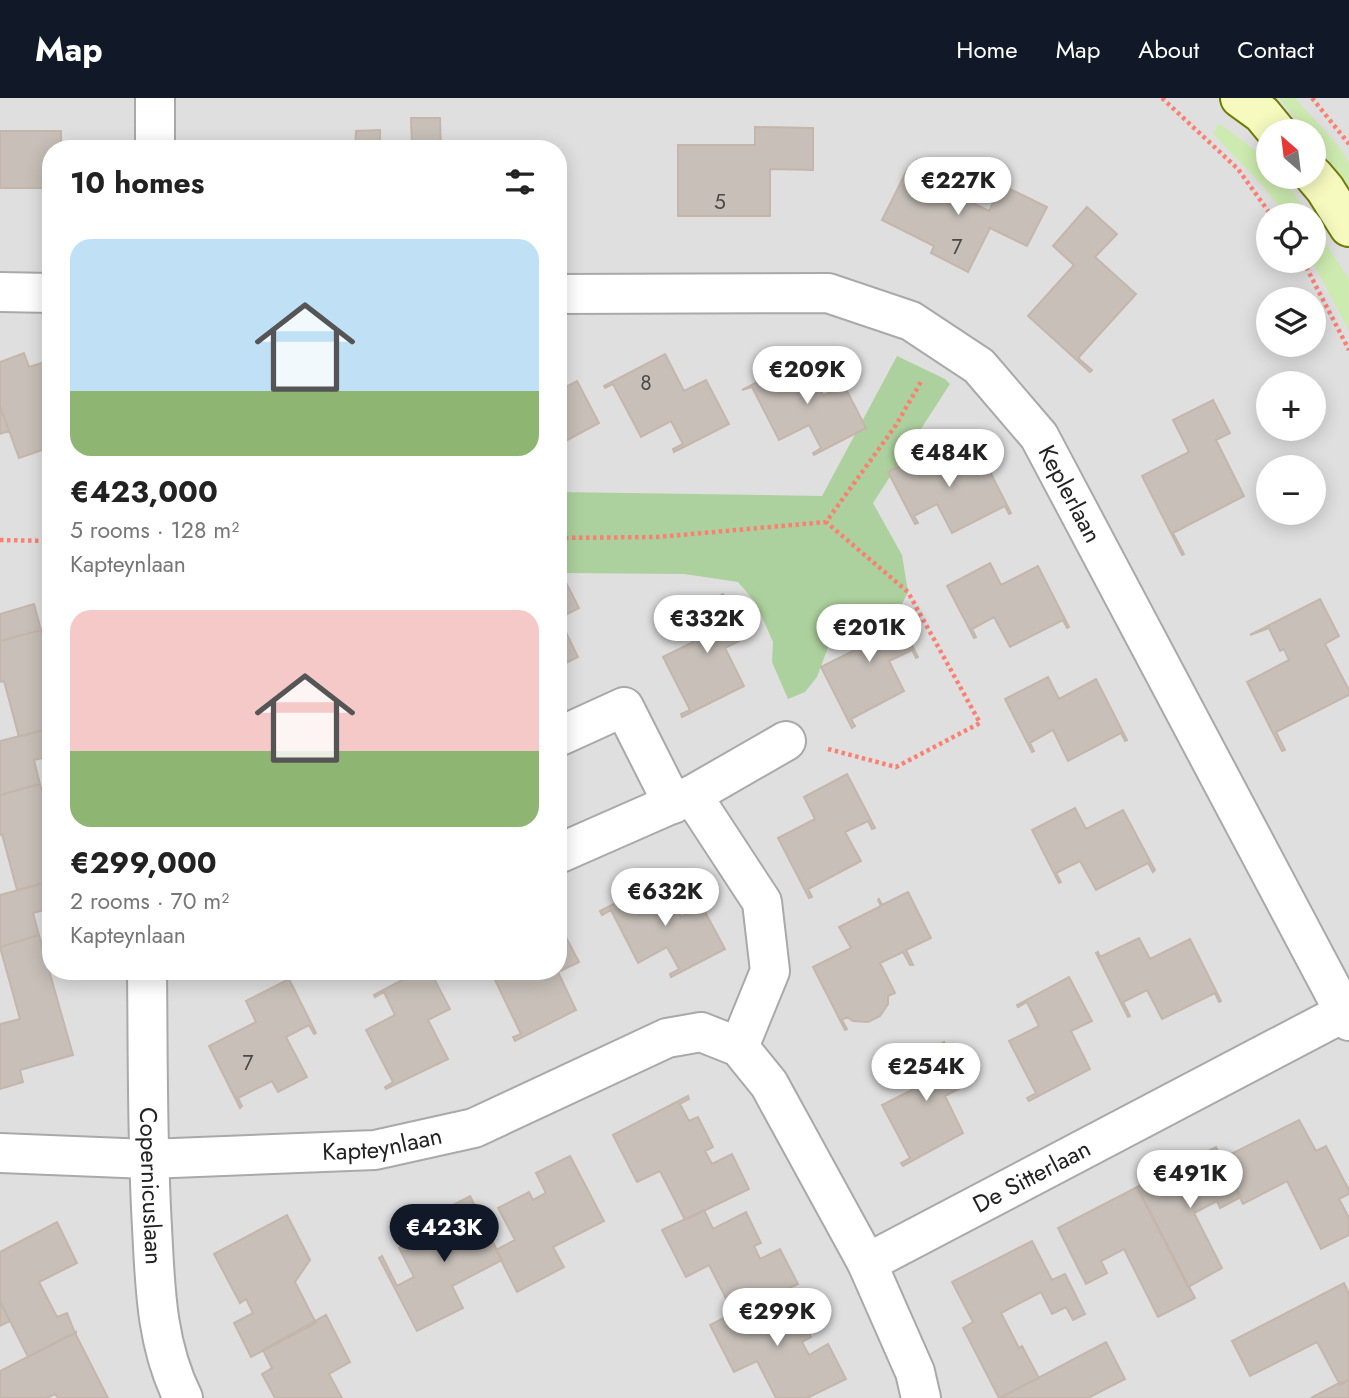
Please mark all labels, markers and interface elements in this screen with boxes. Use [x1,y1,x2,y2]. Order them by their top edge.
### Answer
text: Map [35,26,103,73]
text: Home [956,32,1018,67]
text: Map [1056,32,1100,67]
text: About [1138,32,1199,67]
text: Contact [1237,32,1314,67]
north arrow [1256,119,1326,189]
map controls [1256,119,1326,525]
pin: €227K [909,158,1007,217]
text: 10 homes [70,161,204,204]
icon: filters [501,163,539,201]
text: €227K [920,163,996,197]
house number: 5 [714,187,726,217]
button: locate [1256,203,1326,273]
house number: 7 [951,232,963,262]
icon: home [242,284,368,410]
button: layers [1256,287,1326,357]
pin: €209K [758,346,856,406]
text: €209K [769,352,845,386]
house number: 8 [640,368,652,398]
button: + [1256,371,1326,441]
pin: €484K [900,430,998,489]
text: €484K [910,435,988,469]
street label: Keplerlaan [1030,439,1111,549]
button: − [1256,455,1326,525]
text: €423,000 [70,470,218,513]
text: 5 rooms · 128 m² [70,513,239,547]
text: Kapteynlaan [70,547,186,581]
pin: €332K [658,596,756,655]
text: €332K [670,601,744,635]
pin: €201K [820,604,918,664]
text: €201K [832,610,906,644]
icon: home [242,655,368,781]
text: €299,000 [70,841,217,884]
pin: €632K [616,868,714,928]
text: €632K [627,874,703,908]
text: 2 rooms · 70 m² [70,884,229,918]
text: Kapteynlaan [70,918,186,952]
pin: €254K [877,1044,975,1103]
house number: 7 [242,1048,254,1078]
text: €254K [887,1049,965,1083]
street label: Copernicuslaan [131,1107,172,1266]
street label: Kapteynlaan [322,1118,445,1169]
street label: De Sitterlaan [966,1131,1097,1221]
pin: €491K [1141,1150,1239,1210]
text: €491K [1153,1156,1227,1190]
pin: €423K [395,1204,493,1264]
text: €423K [406,1210,482,1244]
pin: €299K [728,1288,826,1348]
text: €299K [738,1294,816,1328]

